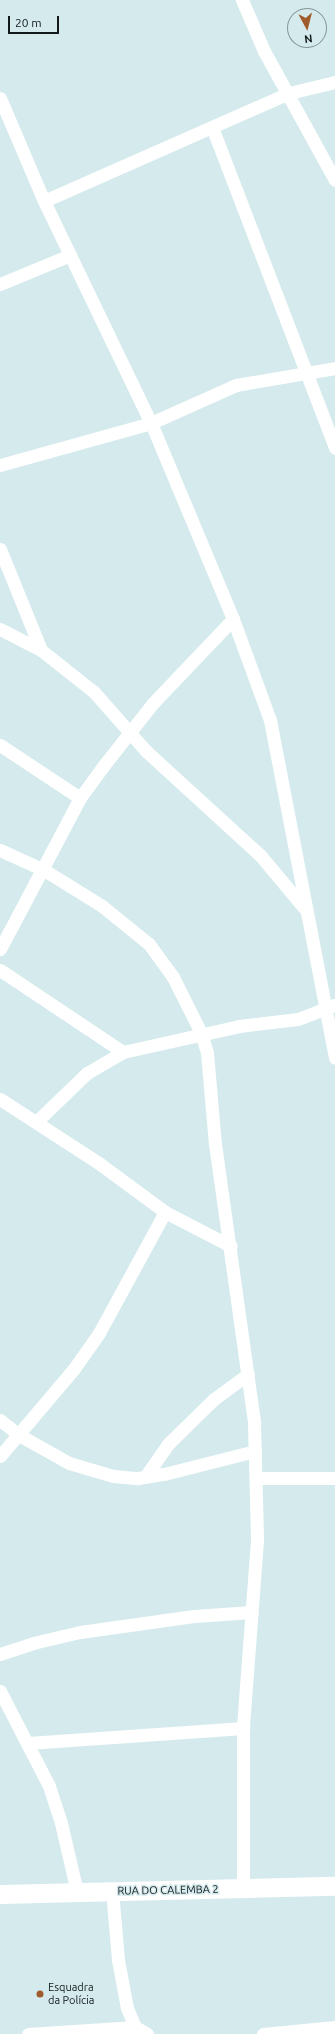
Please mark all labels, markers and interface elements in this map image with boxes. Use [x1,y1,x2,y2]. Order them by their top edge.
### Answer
scale bar [10,8,61,34]
north arrow [287,8,327,48]
text: 20 m [15,16,42,29]
text: N [304,32,313,45]
street label: RUA DO CALEMBA 2 [117,1883,219,1897]
place label: Esquadra da Polícia [48,1981,94,2007]
marker: Esquadra da Polícia [35,1989,45,1999]

